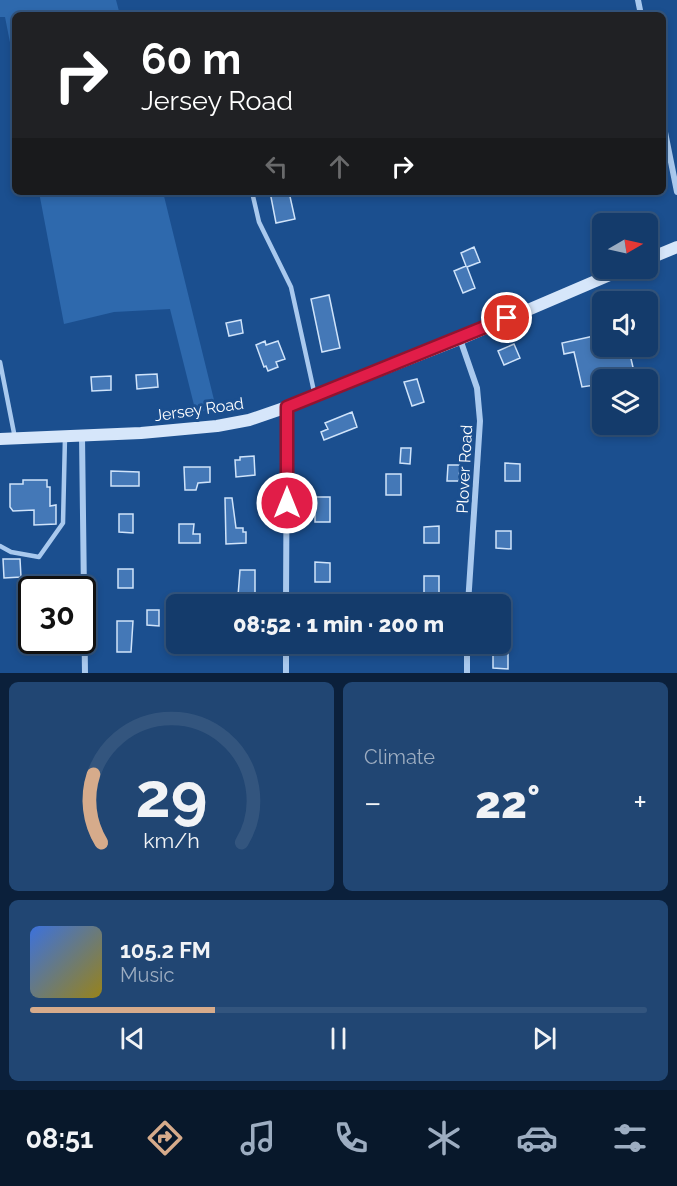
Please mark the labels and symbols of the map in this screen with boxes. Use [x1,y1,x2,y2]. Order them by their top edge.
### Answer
north arrow [592,213,658,279]
pin [481,292,532,343]
street label: Jersey Road [153,394,245,425]
street label: Plover Road [453,424,476,514]
position arrow [255,471,319,535]
speed limit sign: 30 [18,576,96,654]

